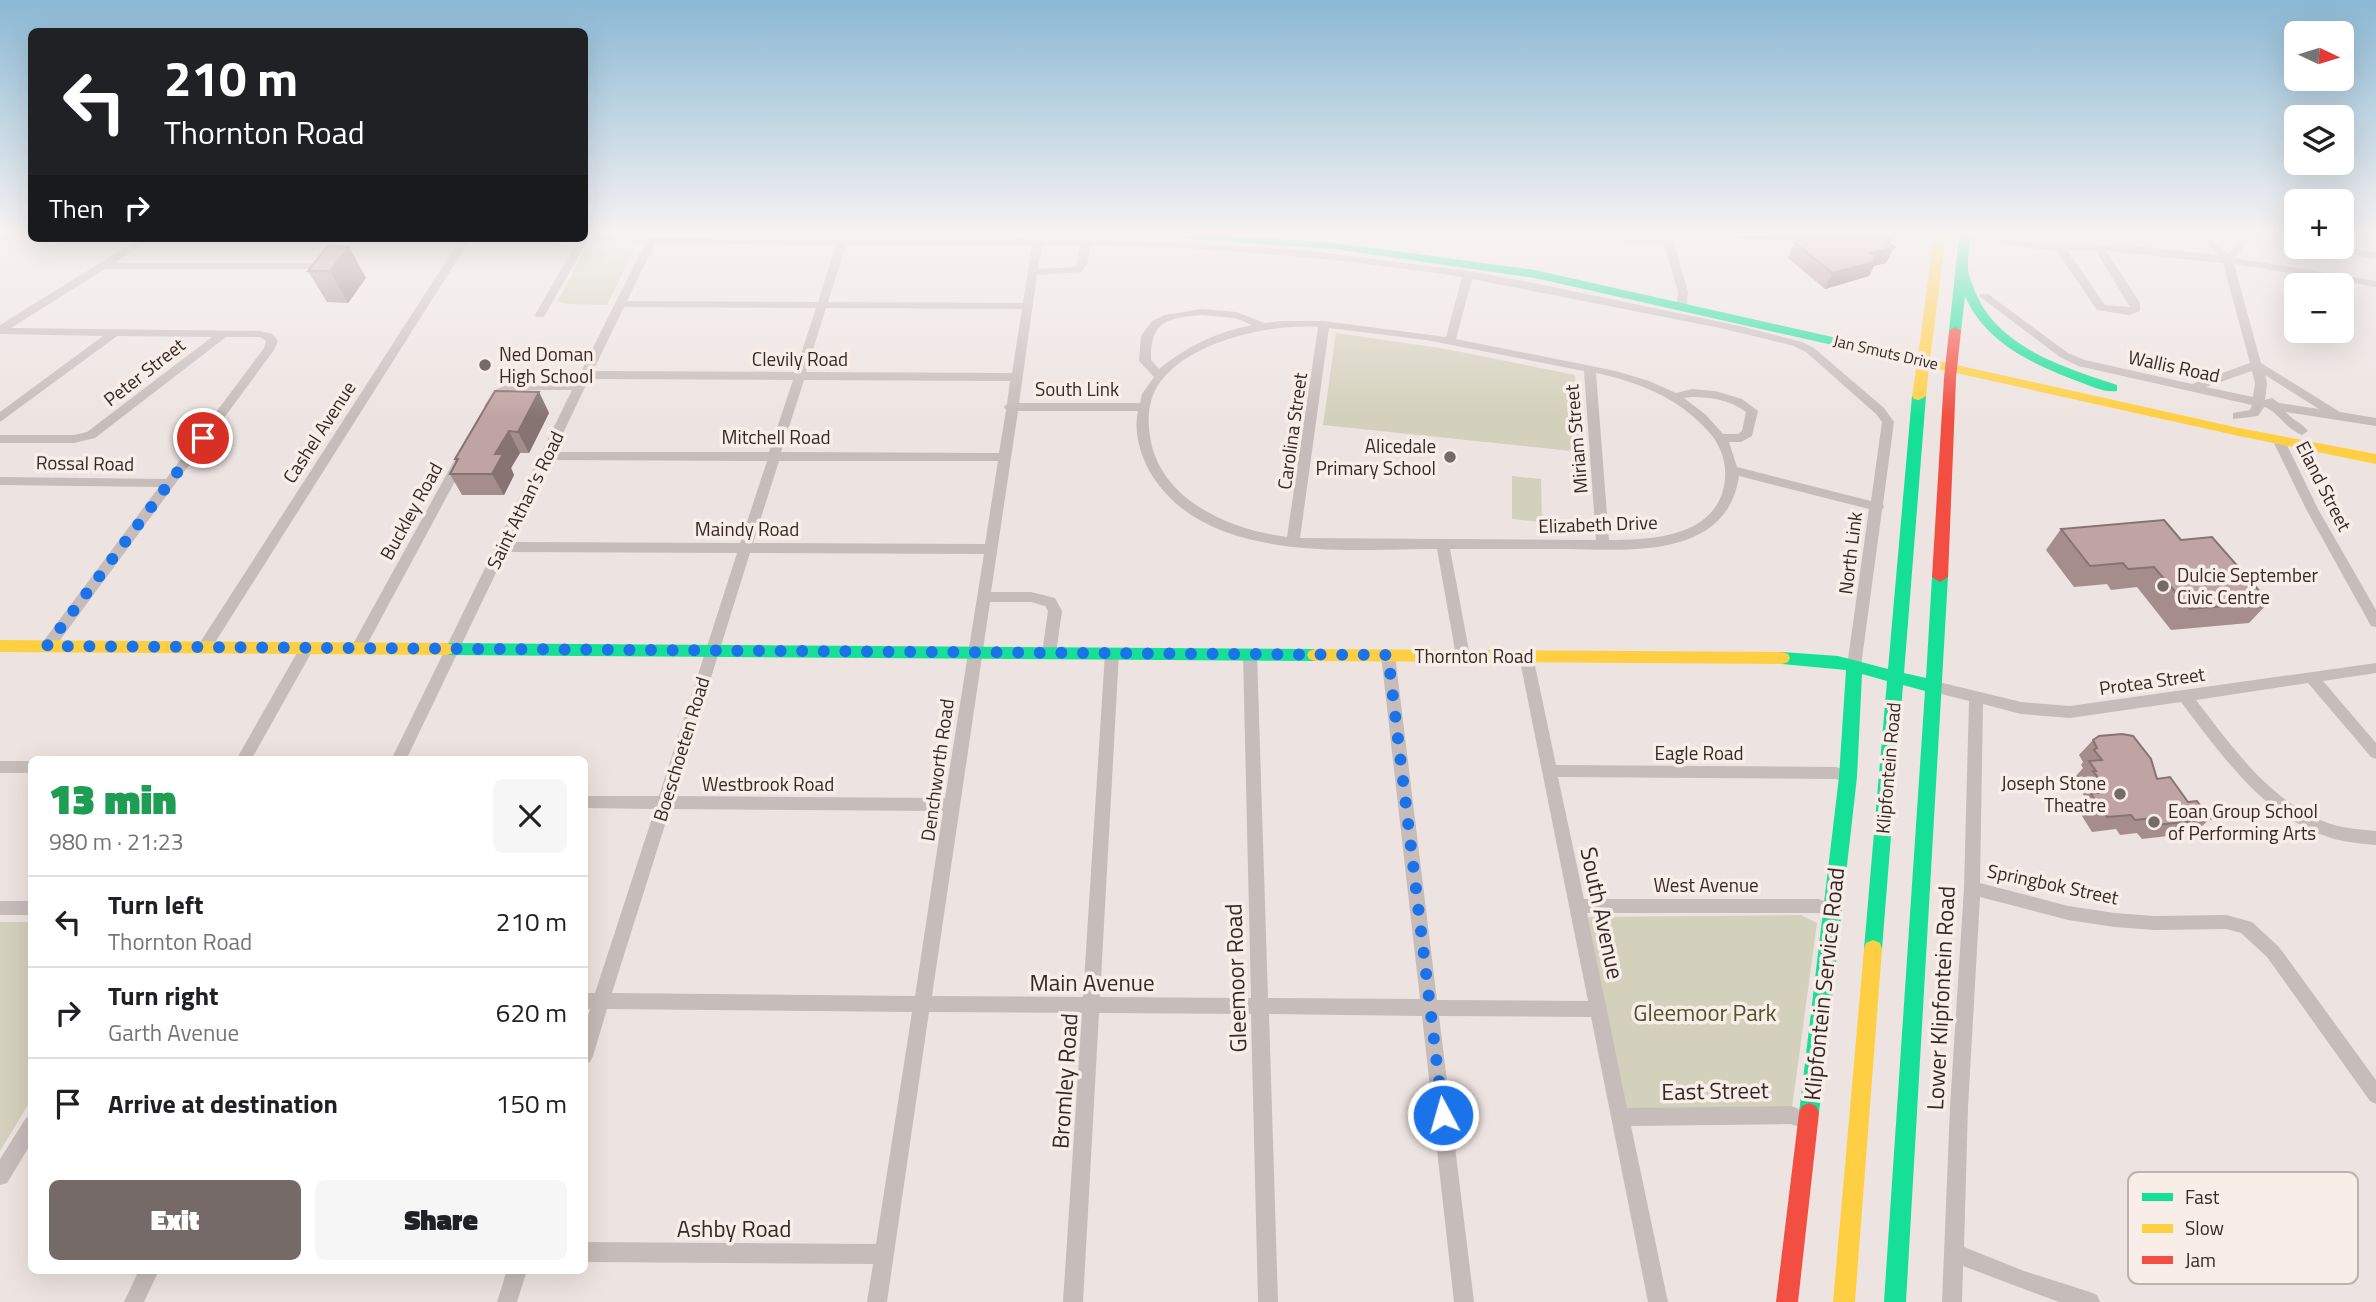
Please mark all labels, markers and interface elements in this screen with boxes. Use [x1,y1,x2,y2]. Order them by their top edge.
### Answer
north arrow [2284,21,2354,91]
map controls [2284,21,2354,343]
text: 210 m [164,40,298,115]
icon: left [49,56,140,147]
button: layers [2284,105,2354,175]
text: Thornton Road [164,108,365,156]
text: Then [49,189,104,228]
icon: right [118,189,156,227]
button: + [2284,189,2354,259]
button: − [2284,273,2354,343]
street label: Jan Smuts Drive [1831,328,1941,376]
street label: Peter Street [97,330,191,413]
place label: Ned Doman High School [499,339,593,390]
street label: Wallis Road [2126,342,2223,389]
street label: Clevily Road [752,344,848,373]
marker: Ned Doman High School [477,357,493,373]
street label: Carolina Street [1269,370,1314,491]
street label: South Link [1035,374,1119,403]
street label: Cashel Avenue [275,375,362,488]
street label: Miriam Street [1556,383,1595,495]
pin [173,408,233,468]
icon: arrive [184,419,222,457]
street label: Mitchell Road [722,422,830,451]
street label: Saint Athan's Road [479,426,571,574]
place label: Alicedale Primary School [1315,431,1436,482]
street label: Eland Street [2289,436,2360,536]
street label: Rossal Road [36,447,134,478]
marker: Alicedale Primary School [1442,449,1458,465]
street label: Buckley Road [372,457,449,565]
street label: Elizabeth Drive [1538,507,1658,540]
street label: North Link [1830,510,1869,596]
street label: Maindy Road [695,514,799,543]
place label: Dulcie September Civic Centre [2177,560,2319,611]
marker: Dulcie September Civic Centre [2155,578,2171,594]
street label: Thornton Road [1414,641,1534,670]
street label: Protea Street [2097,659,2207,702]
street label: Boeschoeten Road [645,673,716,825]
street label: Denchworth Road [912,697,961,843]
street label: Klipfontein Road [1867,701,1908,835]
street label: Eagle Road [1654,738,1744,767]
text: 13 min [49,766,176,830]
place label: Joseph Stone Theatre [2001,768,2106,819]
street label: Westbrook Road [702,769,834,798]
button: close [493,779,567,853]
marker: Joseph Stone Theatre [2112,786,2128,802]
place label: Eoan Group School of Performing Arts [2168,796,2318,847]
marker: Eoan Group School of Performing Arts [2146,814,2162,830]
text: 980 m · 21:23 [49,824,184,859]
street label: South Avenue [1571,844,1634,982]
street label: Springbok Street [1985,855,2122,912]
street label: Klipfontein Service Road [1794,866,1853,1102]
street label: West Avenue [1653,870,1759,899]
text: Turn left [108,885,203,924]
street label: Lower Klipfontein Road [1917,885,1964,1111]
text: 210 m [496,902,567,941]
icon: left [49,903,87,941]
street label: Gleemoor Road [1215,903,1256,1053]
text: Thornton Road [108,924,252,959]
street label: Main Avenue [1029,965,1155,1000]
text: Turn right [108,976,219,1015]
text: 620 m [496,993,567,1032]
icon: right [49,994,87,1032]
park label: Gleemoor Park [1633,995,1777,1030]
street label: Bromley Road [1042,1012,1087,1150]
text: Garth Avenue [108,1015,239,1050]
street label: East Street [1661,1072,1769,1109]
position arrow [1406,1078,1480,1152]
text: Arrive at destination [108,1084,338,1123]
text: 150 m [496,1084,567,1123]
icon: arrive [49,1085,87,1123]
legend [2128,1172,2358,1284]
button: Exit [49,1180,301,1260]
button: Share [315,1180,567,1260]
text: Fast [2185,1182,2220,1211]
street label: Ashby Road [677,1211,791,1246]
text: Slow [2185,1213,2224,1242]
text: Jam [2185,1245,2216,1274]

